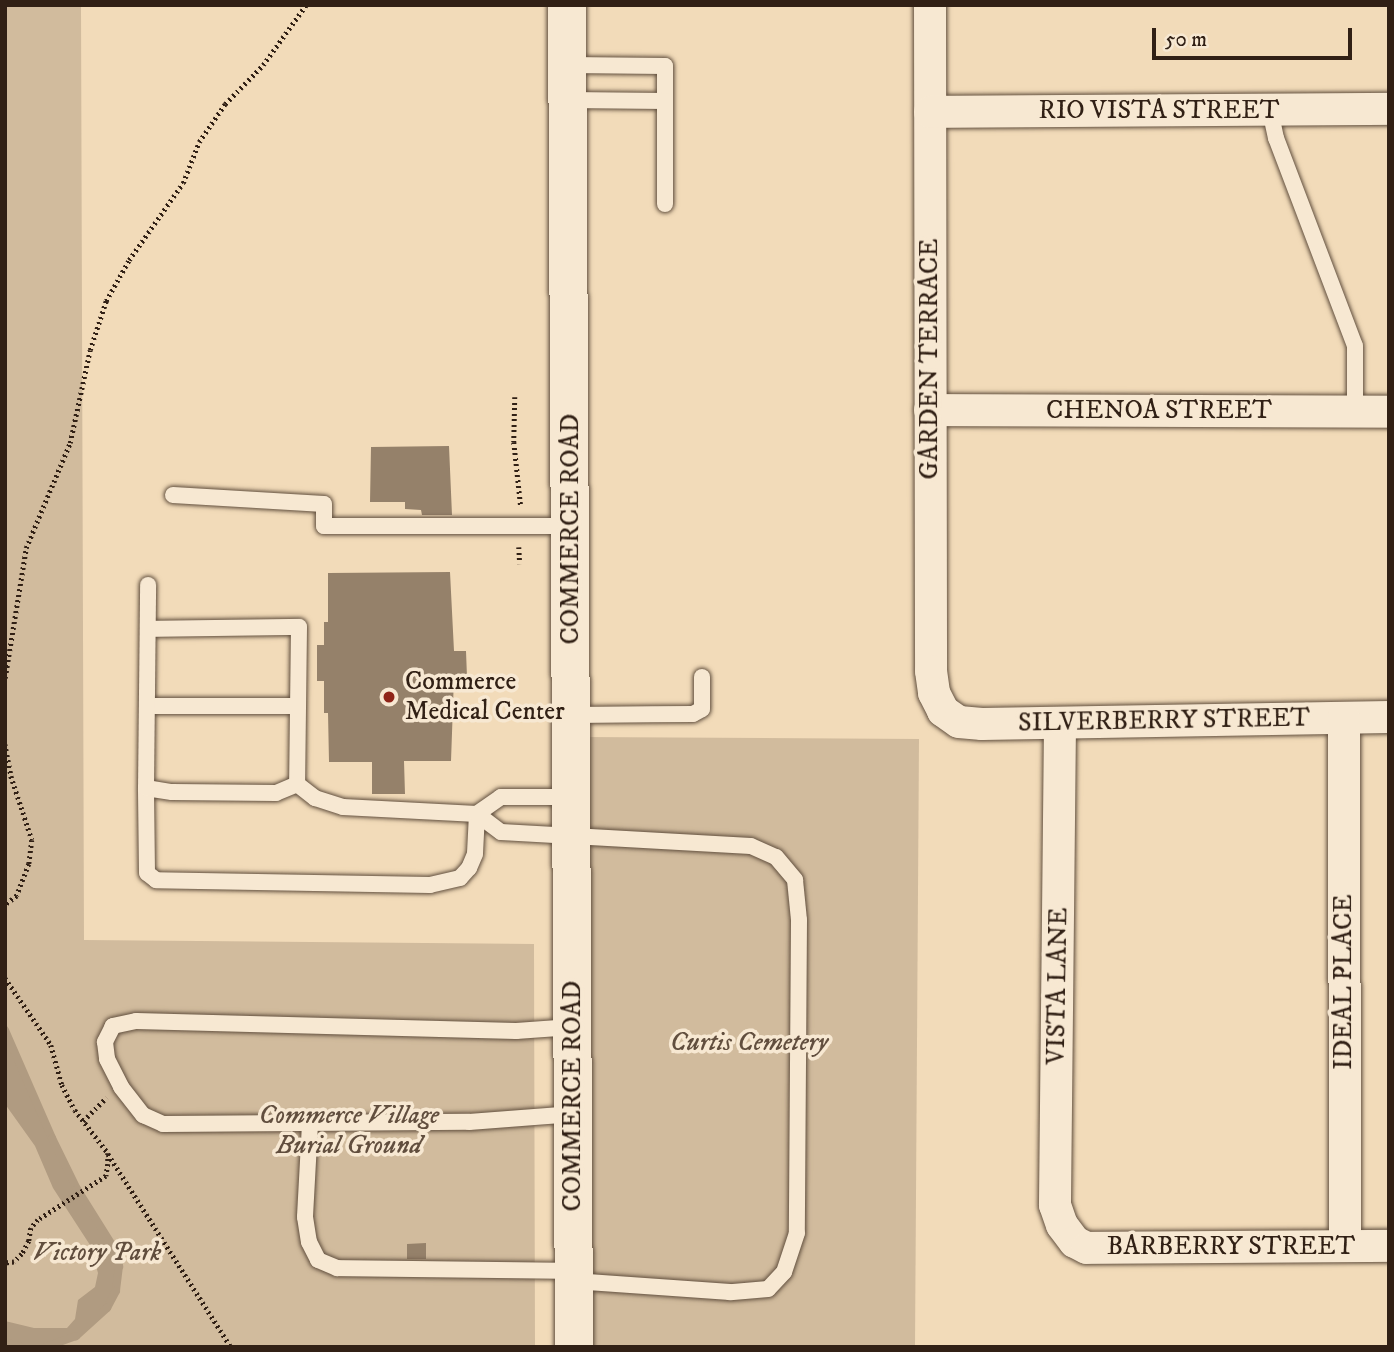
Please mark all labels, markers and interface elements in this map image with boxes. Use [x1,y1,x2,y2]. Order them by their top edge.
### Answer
scale bar [1156,14,1356,58]
text: 50 m [1165,27,1207,53]
street label: RIO VISTA STREET [1039,95,1279,127]
street label: GARDEN TERRACE [914,238,946,480]
street label: CHENOA STREET [1046,395,1272,427]
street label: COMMERCE ROAD [555,414,587,644]
place label: Commerce Medical Center [405,666,565,728]
marker: Commerce Medical Center [379,687,399,707]
street label: SILVERBERRY STREET [1018,703,1310,739]
street label: IDEAL PLACE [1328,894,1360,1070]
street label: VISTA LANE [1041,907,1075,1065]
street label: COMMERCE ROAD [557,981,589,1211]
park label: Curtis Cemetery [670,1027,828,1059]
park label: Commerce Village Burial Ground [259,1100,439,1162]
street label: BARBERRY STREET [1107,1231,1355,1263]
park label: Victory Park [33,1237,161,1269]

